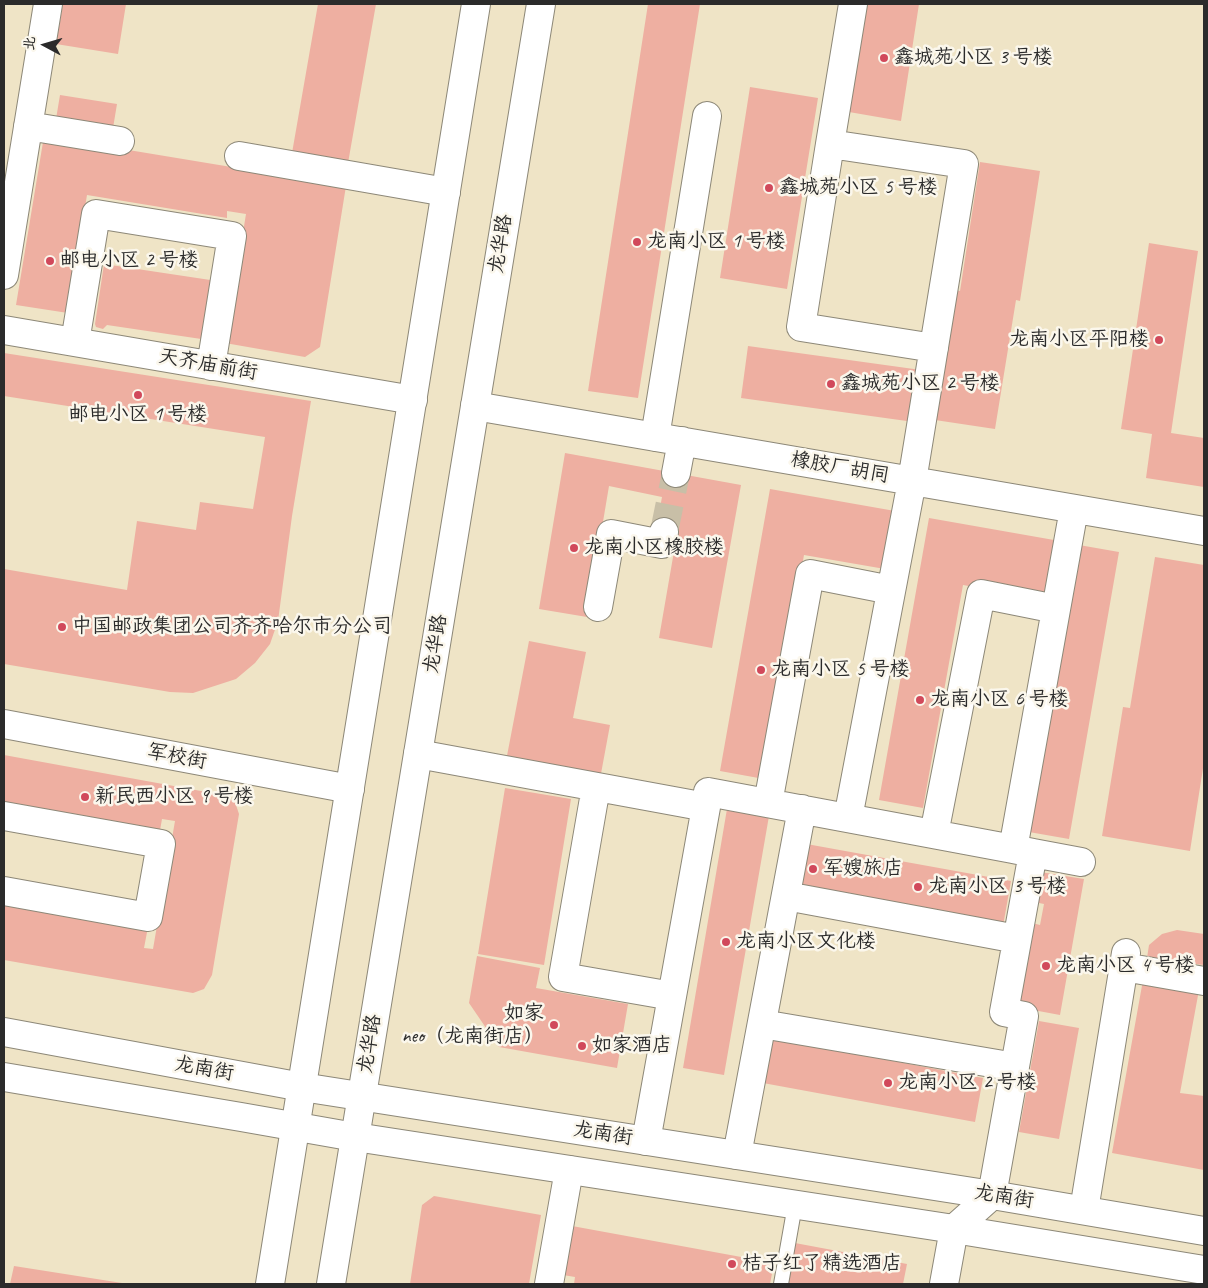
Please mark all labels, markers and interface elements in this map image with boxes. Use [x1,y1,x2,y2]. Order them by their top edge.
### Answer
north arrow [20,20,70,70]
text: 北 [20,36,39,51]
place label: 鑫城苑小区 3 号楼 [894,46,1053,70]
marker: 鑫城苑小区 3 号楼 [878,52,890,64]
place label: 鑫城苑小区 5 号楼 [779,176,938,200]
marker: 鑫城苑小区 5 号楼 [763,182,775,194]
street label: 龙华路 [484,212,518,276]
place label: 龙南小区 1 号楼 [647,230,786,254]
marker: 龙南小区 1 号楼 [631,236,643,248]
place label: 邮电小区 2 号楼 [60,249,199,273]
marker: 邮电小区 2 号楼 [44,255,56,267]
place label: 龙南小区平阳楼 [1009,328,1149,352]
marker: 龙南小区平阳楼 [1153,334,1165,346]
street label: 天齐庙前街 [157,344,259,386]
place label: 鑫城苑小区 2 号楼 [841,372,1000,396]
marker: 鑫城苑小区 2 号楼 [825,378,837,390]
marker: 邮电小区 1 号楼 [132,389,144,401]
place label: 邮电小区 1 号楼 [69,403,207,427]
street label: 橡胶厂胡同 [789,447,891,489]
place label: 龙南小区橡胶楼 [584,536,724,560]
marker: 龙南小区橡胶楼 [568,542,580,554]
street label: 龙华路 [419,612,453,676]
place label: 中国邮政集团公司齐齐哈尔市分公司 [72,615,392,639]
marker: 中国邮政集团公司齐齐哈尔市分公司 [56,621,68,633]
place label: 龙南小区 5 号楼 [771,658,910,682]
marker: 龙南小区 5 号楼 [755,664,767,676]
place label: 龙南小区 6 号楼 [930,688,1069,712]
marker: 龙南小区 6 号楼 [914,694,926,706]
street label: 军校街 [145,739,209,775]
place label: 新民西小区 9 号楼 [95,785,254,809]
marker: 新民西小区 9 号楼 [79,791,91,803]
place label: 军嫂旅店 [823,857,903,881]
marker: 军嫂旅店 [807,863,819,875]
place label: 龙南小区 3 号楼 [928,875,1067,899]
marker: 龙南小区 3 号楼 [912,881,924,893]
place label: 龙南小区文化楼 [736,930,876,954]
marker: 龙南小区文化楼 [720,936,732,948]
place label: 龙南小区 4 号楼 [1056,954,1195,978]
marker: 龙南小区 4 号楼 [1040,960,1052,972]
place label: 如家 neo（龙南街店） [401,1002,544,1049]
street label: 龙华路 [353,1012,387,1076]
marker: 如家 neo（龙南街店） [548,1019,560,1031]
place label: 如家酒店 [592,1034,672,1058]
marker: 如家酒店 [576,1040,588,1052]
street label: 龙南街 [172,1052,236,1086]
place label: 龙南小区 2 号楼 [898,1071,1037,1095]
marker: 龙南小区 2 号楼 [882,1077,894,1089]
street label: 龙南街 [571,1117,635,1151]
street label: 龙南街 [972,1180,1036,1214]
place label: 桔子红了精选酒店 [742,1252,902,1276]
marker: 桔子红了精选酒店 [726,1258,738,1270]

